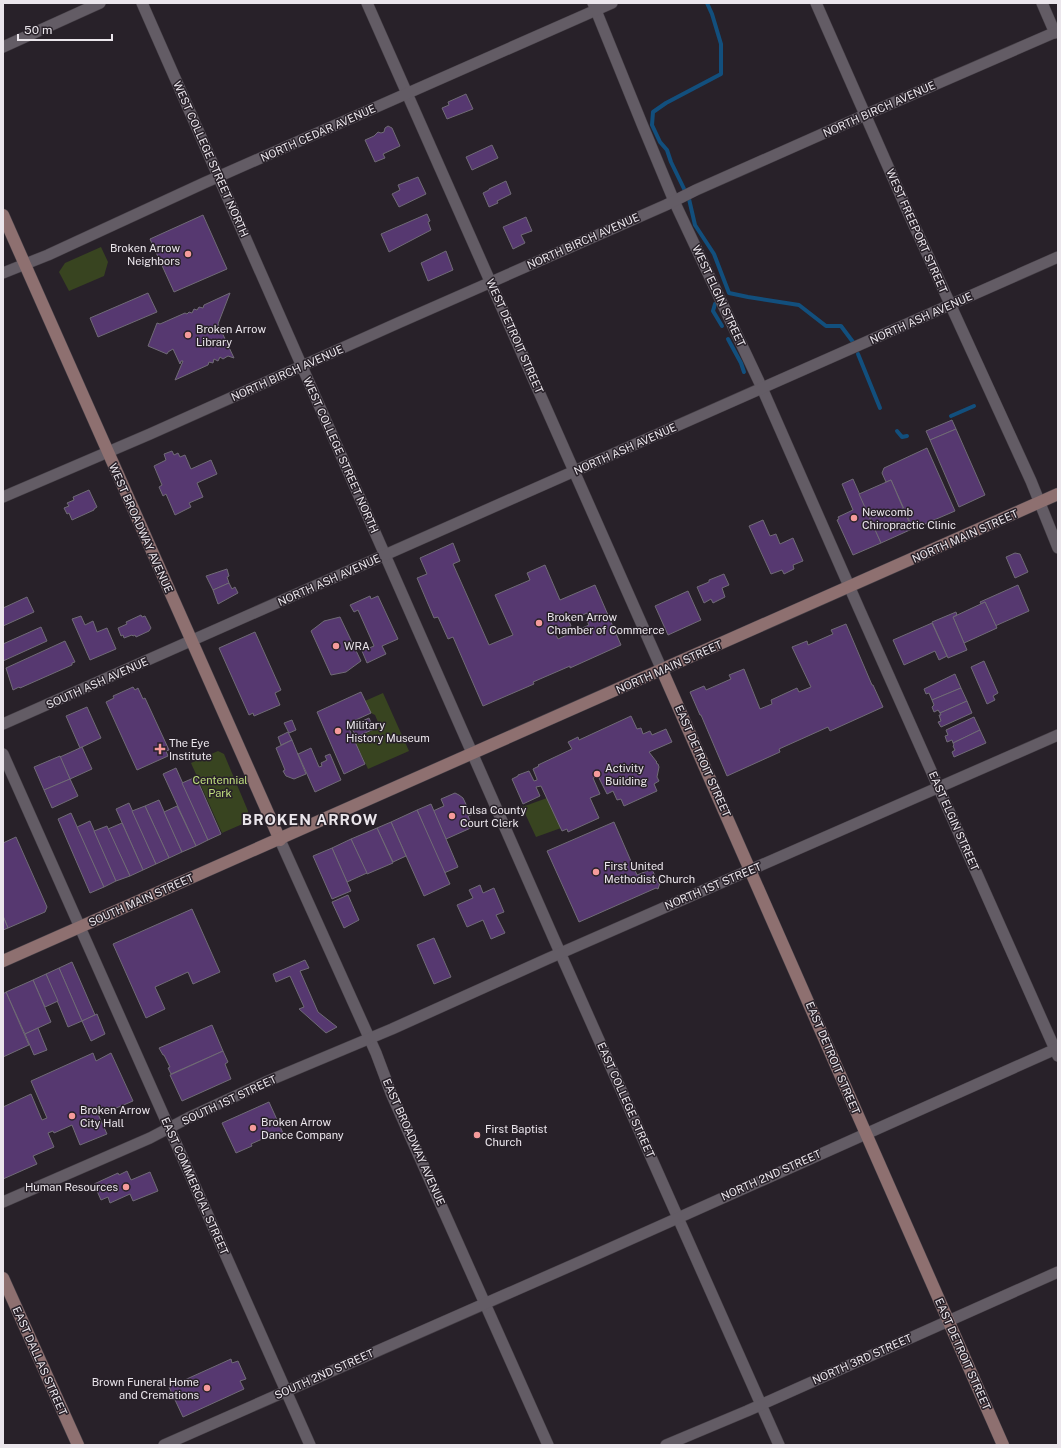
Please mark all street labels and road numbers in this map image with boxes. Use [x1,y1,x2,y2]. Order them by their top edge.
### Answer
street label: WEST COLLEGE STREET NORTH [171,79,251,239]
street label: NORTH BIRCH AVENUE [821,79,937,139]
street label: NORTH CEDAR AVENUE [259,102,378,164]
street label: WEST FREEPORT STREET [884,167,950,295]
street label: NORTH BIRCH AVENUE [525,211,641,271]
street label: WEST ELGIN STREET [690,243,748,349]
street label: WEST DETROIT STREET [484,277,546,396]
street label: NORTH ASH AVENUE [868,290,974,346]
street label: NORTH BIRCH AVENUE [229,343,345,403]
street label: WEST COLLEGE STREET NORTH [301,375,381,535]
street label: NORTH ASH AVENUE [572,421,678,477]
street label: WEST BROADWAY AVENUE [107,461,175,595]
street label: NORTH MAIN STREET [910,507,1020,565]
street label: NORTH ASH AVENUE [276,552,382,608]
street label: NORTH MAIN STREET [614,638,724,696]
street label: SOUTH ASH AVENUE [44,655,150,711]
street label: EAST DETROIT STREET [673,703,733,819]
street label: EAST ELGIN STREET [927,769,982,873]
street label: NORTH 1ST STREET [663,860,764,912]
street label: SOUTH MAIN STREET [87,871,196,929]
street label: EAST DETROIT STREET [804,1000,862,1117]
street label: EAST COLLEGE STREET [595,1040,657,1160]
street label: SOUTH 1ST STREET [180,1073,279,1127]
street label: EAST BROADWAY AVENUE [381,1077,448,1207]
street label: EAST COMMERCIAL STREET [159,1115,231,1257]
street label: NORTH 2ND STREET [719,1147,823,1202]
street label: EAST DETROIT STREET [933,1296,993,1412]
street label: EAST DALLAS STREET [11,1305,70,1418]
street label: NORTH 3RD STREET [810,1331,914,1386]
street label: SOUTH 2ND STREET [273,1347,376,1401]

